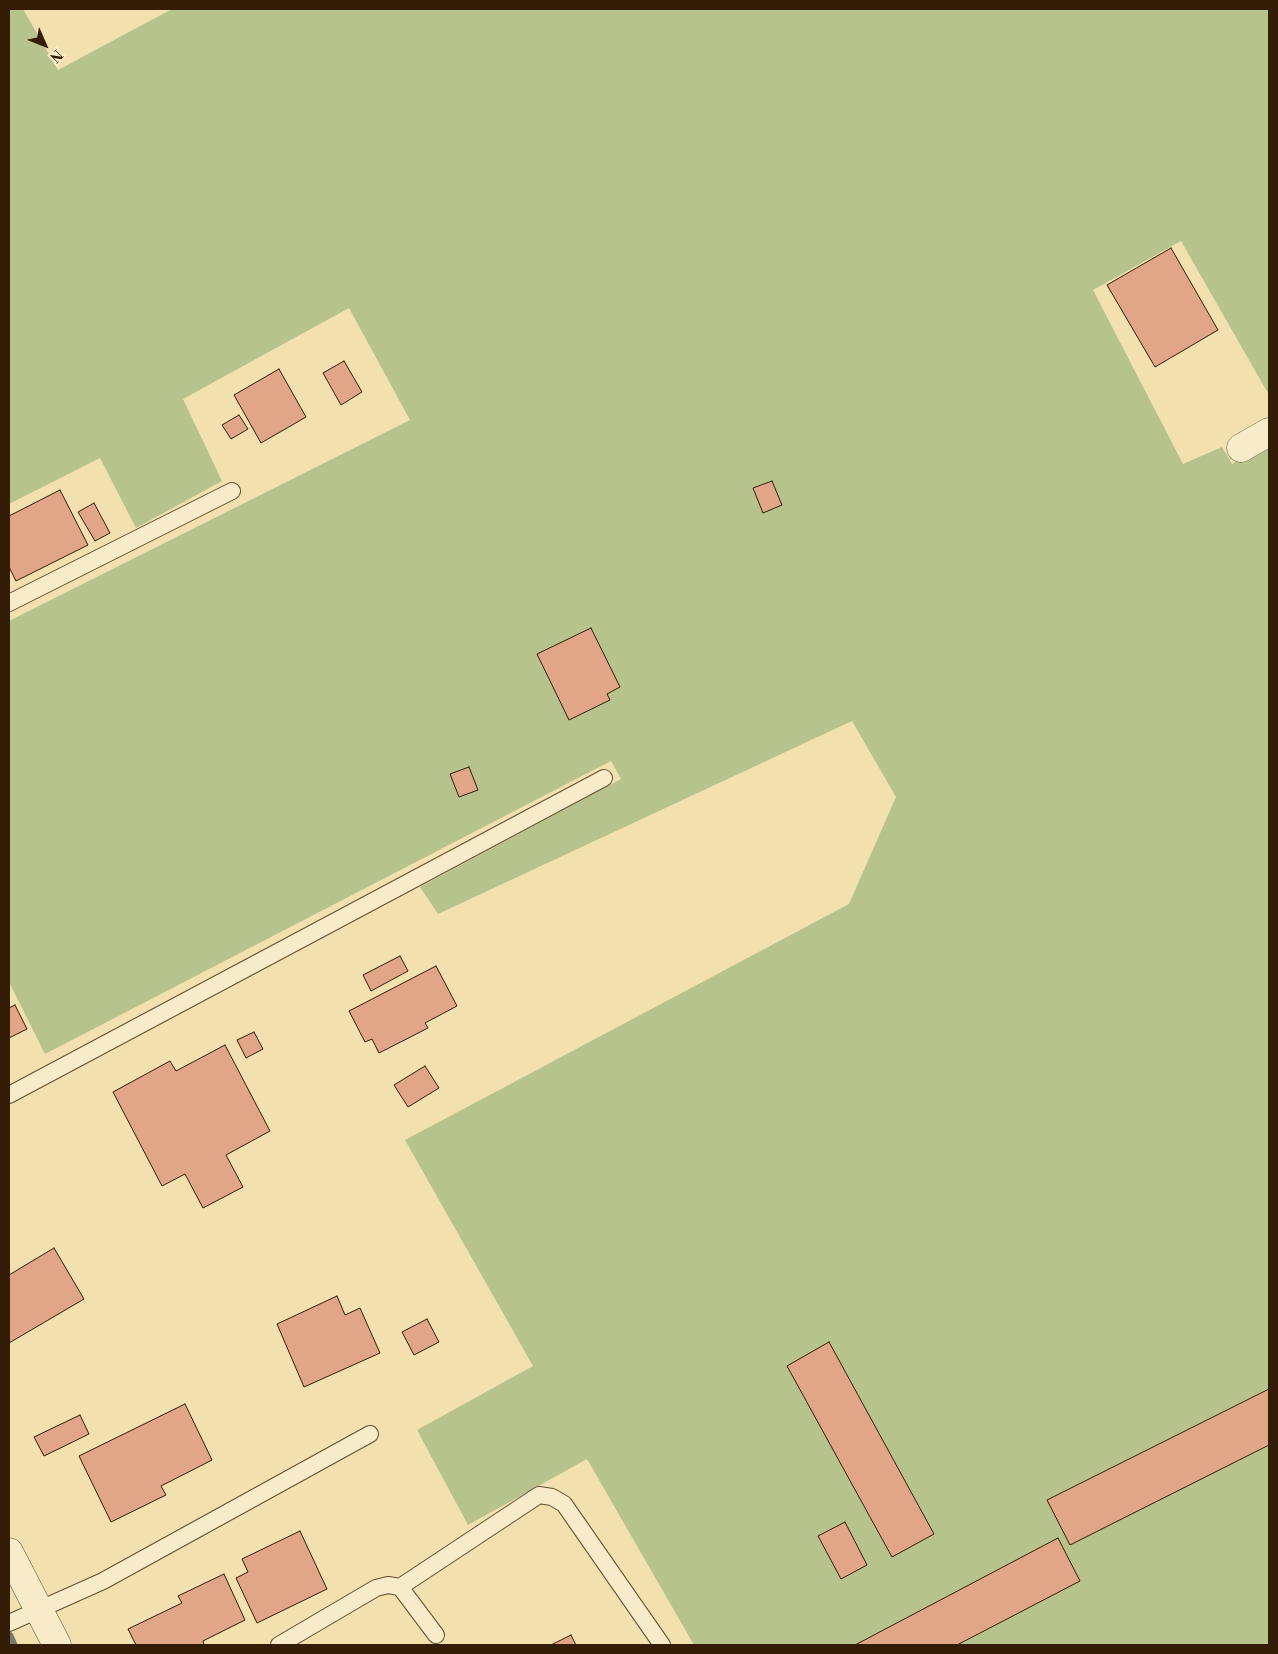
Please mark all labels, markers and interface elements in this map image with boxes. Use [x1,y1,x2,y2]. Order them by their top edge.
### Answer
north arrow [20,20,70,70]
text: N [45,45,66,66]

